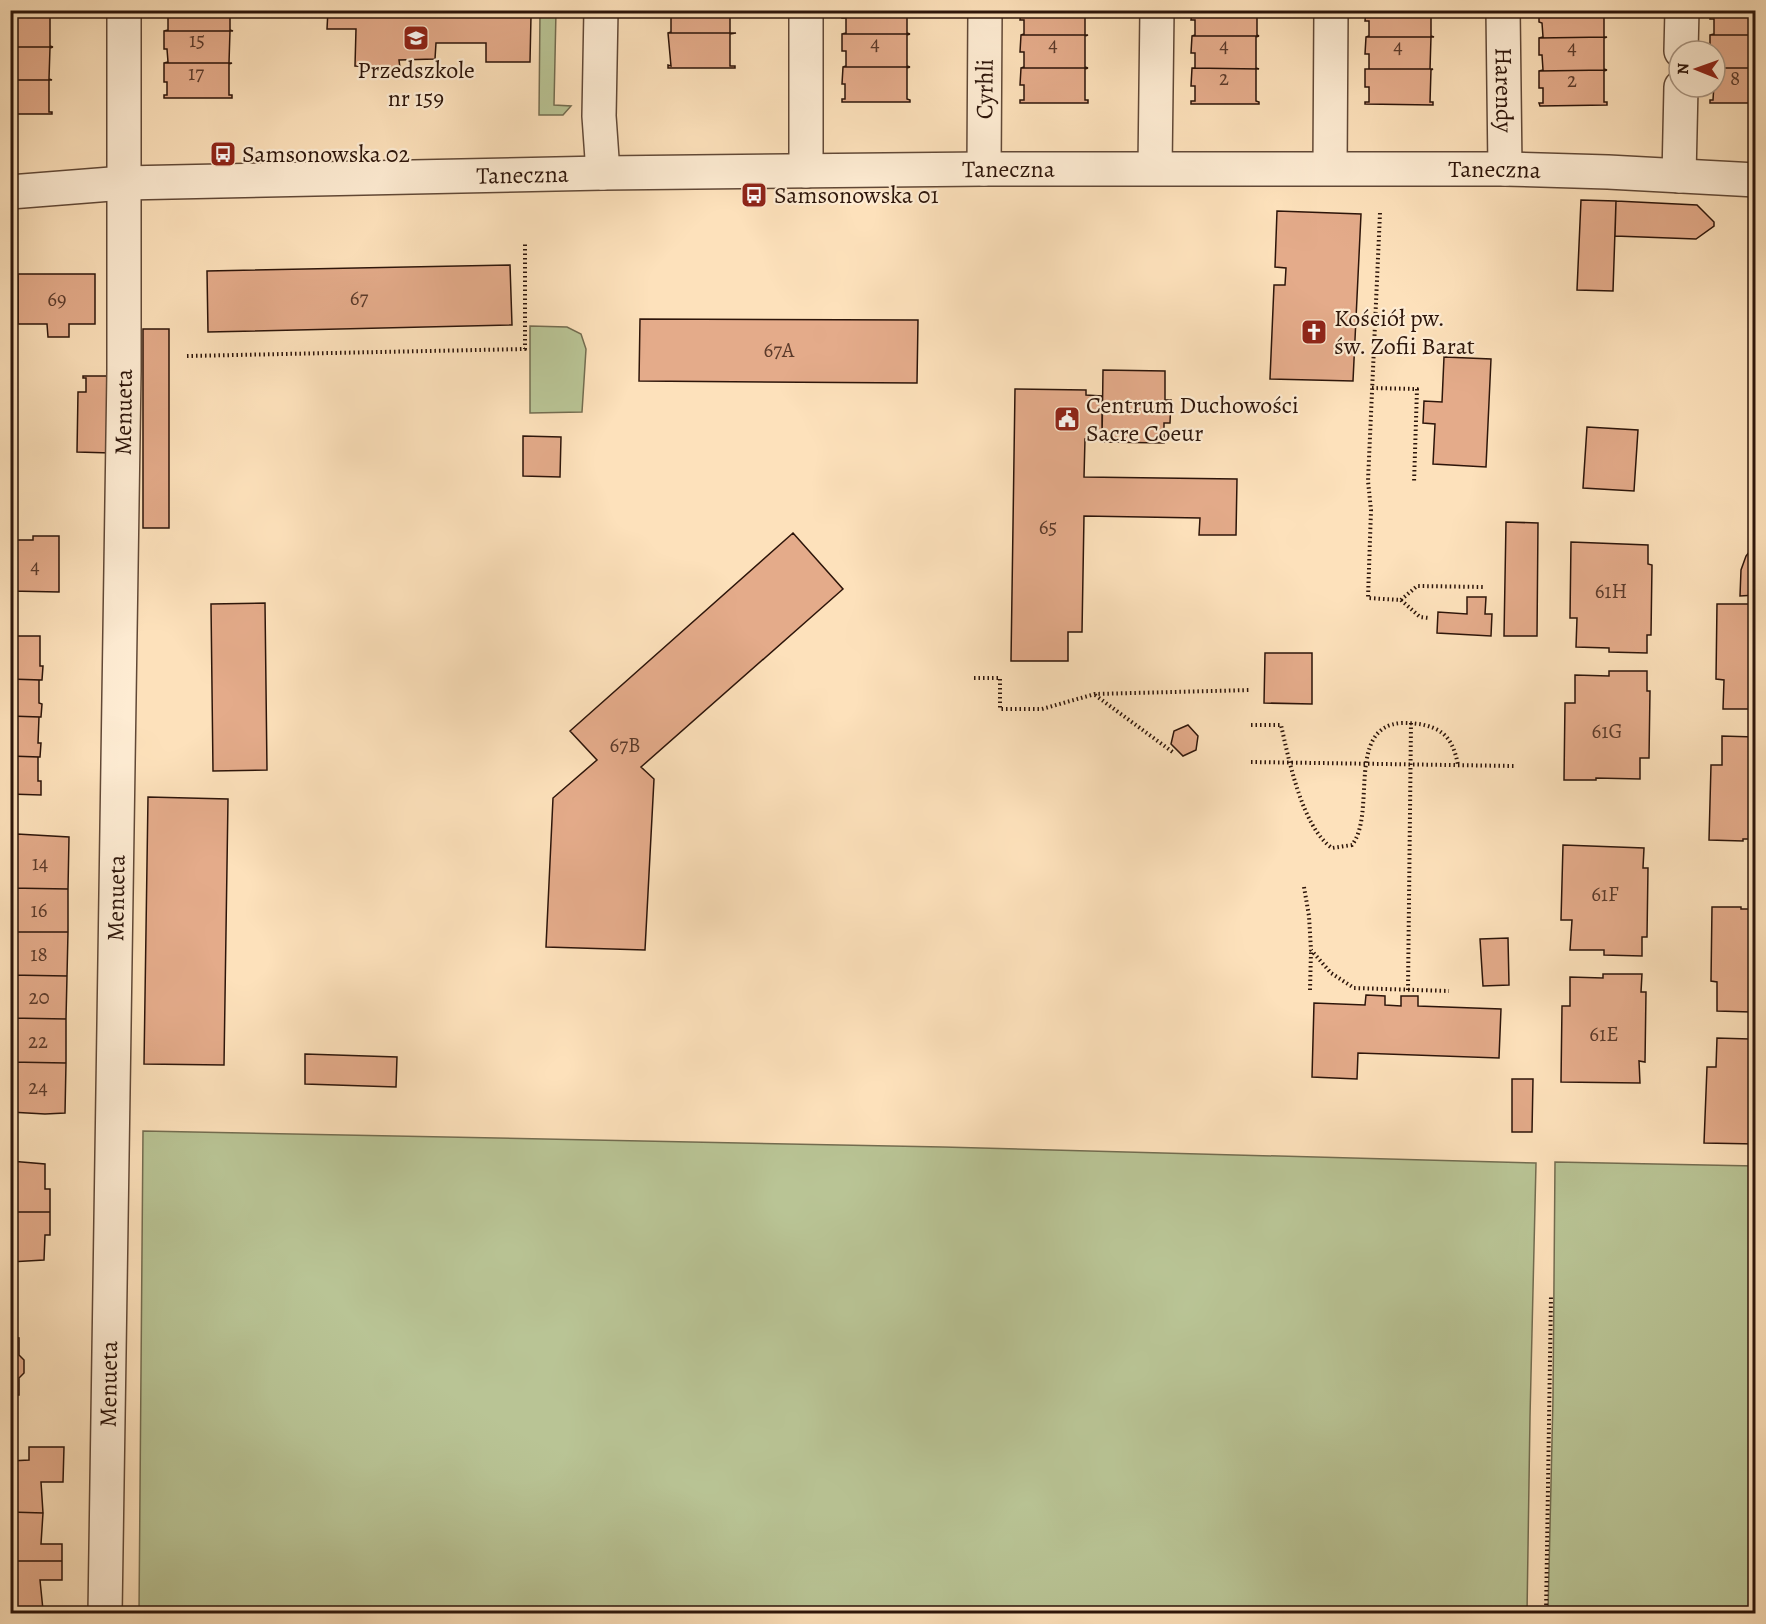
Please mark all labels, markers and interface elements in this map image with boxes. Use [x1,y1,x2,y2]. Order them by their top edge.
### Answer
school or university icon: Przedszkole nr 159 [401,23,431,53]
house number: 15 [189,26,205,54]
house number: 4 [870,29,880,57]
house number: 4 [1048,30,1058,58]
house number: 4 [1219,31,1229,59]
house number: 4 [1393,32,1403,60]
house number: 4 [1567,33,1577,61]
north arrow [1667,39,1727,99]
street label: Harendy [1487,47,1521,133]
place label: Przedszkole nr 159 [357,54,475,114]
house number: 17 [188,59,204,87]
street label: Cyrhli [968,59,1001,119]
text: N [1672,62,1694,75]
house number: 2 [1219,64,1229,92]
house number: 8 [1730,64,1740,92]
house number: 2 [1567,66,1577,94]
place label: Samsonowska 02 [242,138,410,170]
bus stop icon: Samsonowska 02 [208,139,238,169]
street label: Taneczna [962,153,1056,185]
street label: Taneczna [1448,153,1542,186]
street label: Taneczna [476,158,570,192]
place label: Samsonowska 01 [774,179,939,211]
bus stop icon: Samsonowska 01 [739,180,769,210]
house number: 67 [350,284,368,312]
house number: 69 [47,285,67,313]
place label: Kościół pw. św. Zofii Barat [1334,302,1475,362]
church icon: Kościół pw. św. Zofii Barat [1299,317,1329,347]
house number: 67A [764,336,795,364]
street label: Menueta [107,368,140,456]
place label: Centrum Duchowości Sacre Coeur [1086,389,1299,449]
public building icon: Centrum Duchowości Sacre Coeur [1052,404,1082,434]
house number: 65 [1039,513,1057,541]
house number: 4 [30,552,40,580]
house number: 61H [1595,577,1627,605]
house number: 61G [1592,717,1622,745]
house number: 67B [609,731,641,759]
house number: 14 [32,849,48,877]
street label: Menueta [99,854,133,942]
house number: 61F [1591,880,1619,908]
house number: 16 [31,896,48,924]
house number: 18 [30,940,48,968]
house number: 20 [28,983,50,1011]
house number: 61E [1589,1020,1619,1048]
house number: 22 [28,1027,48,1055]
house number: 24 [28,1073,48,1101]
street label: Menueta [92,1340,125,1428]

